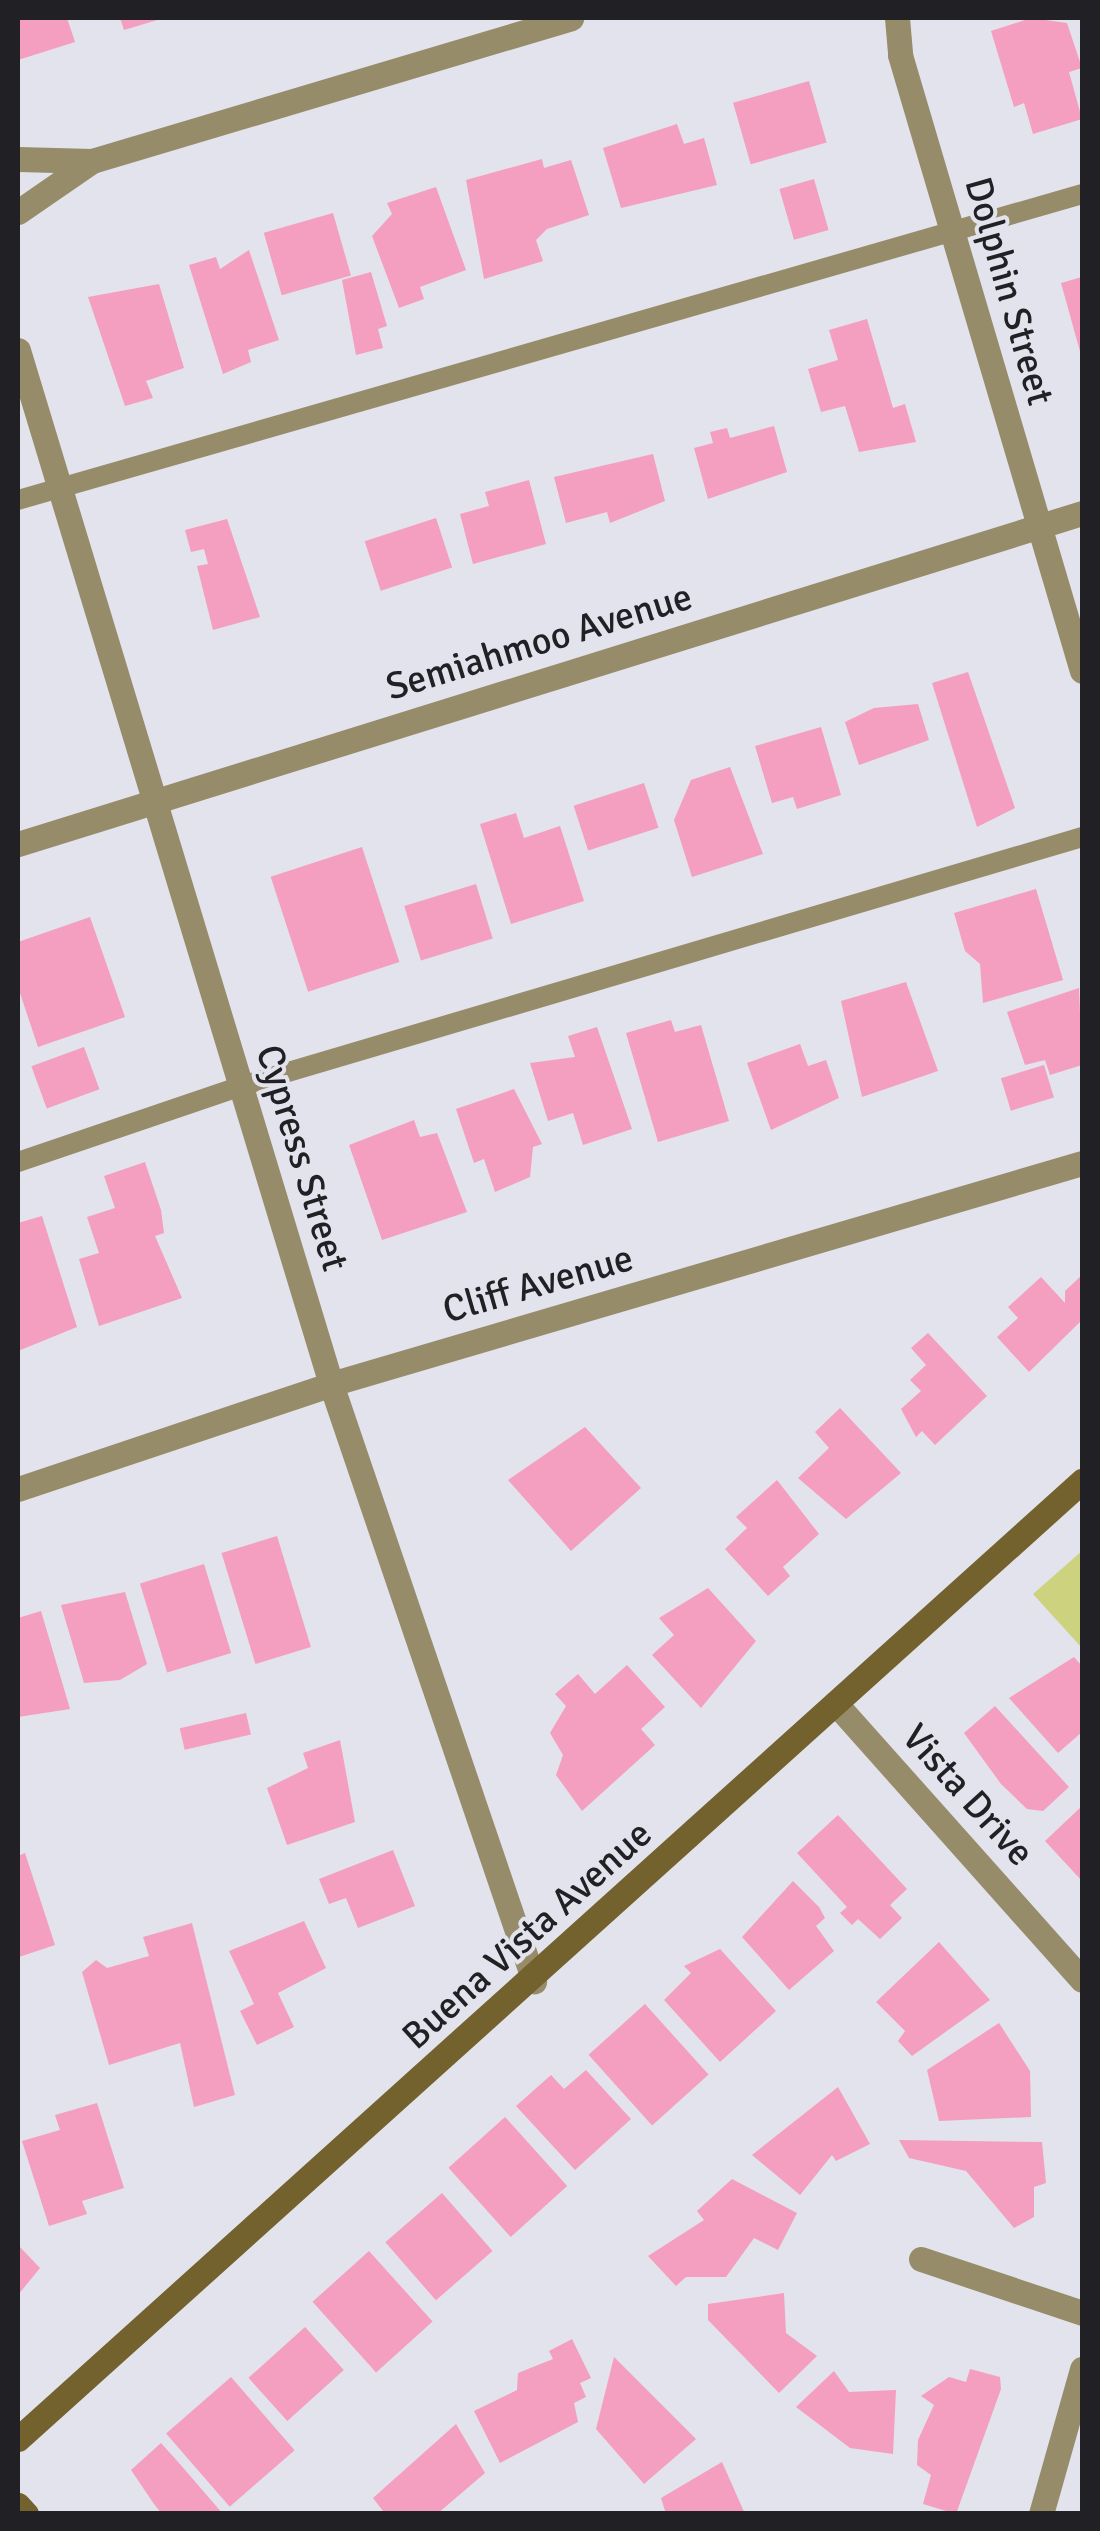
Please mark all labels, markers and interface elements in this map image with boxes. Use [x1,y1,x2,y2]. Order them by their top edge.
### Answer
street label: Dolphin Street [955,172,1063,410]
street label: Semiahmoo Avenue [380,574,698,710]
street label: Cypress Street [246,1040,358,1276]
street label: Cliff Avenue [438,1235,638,1333]
street label: Vista Drive [893,1715,1043,1875]
street label: Buena Vista Avenue [393,1811,661,2059]

